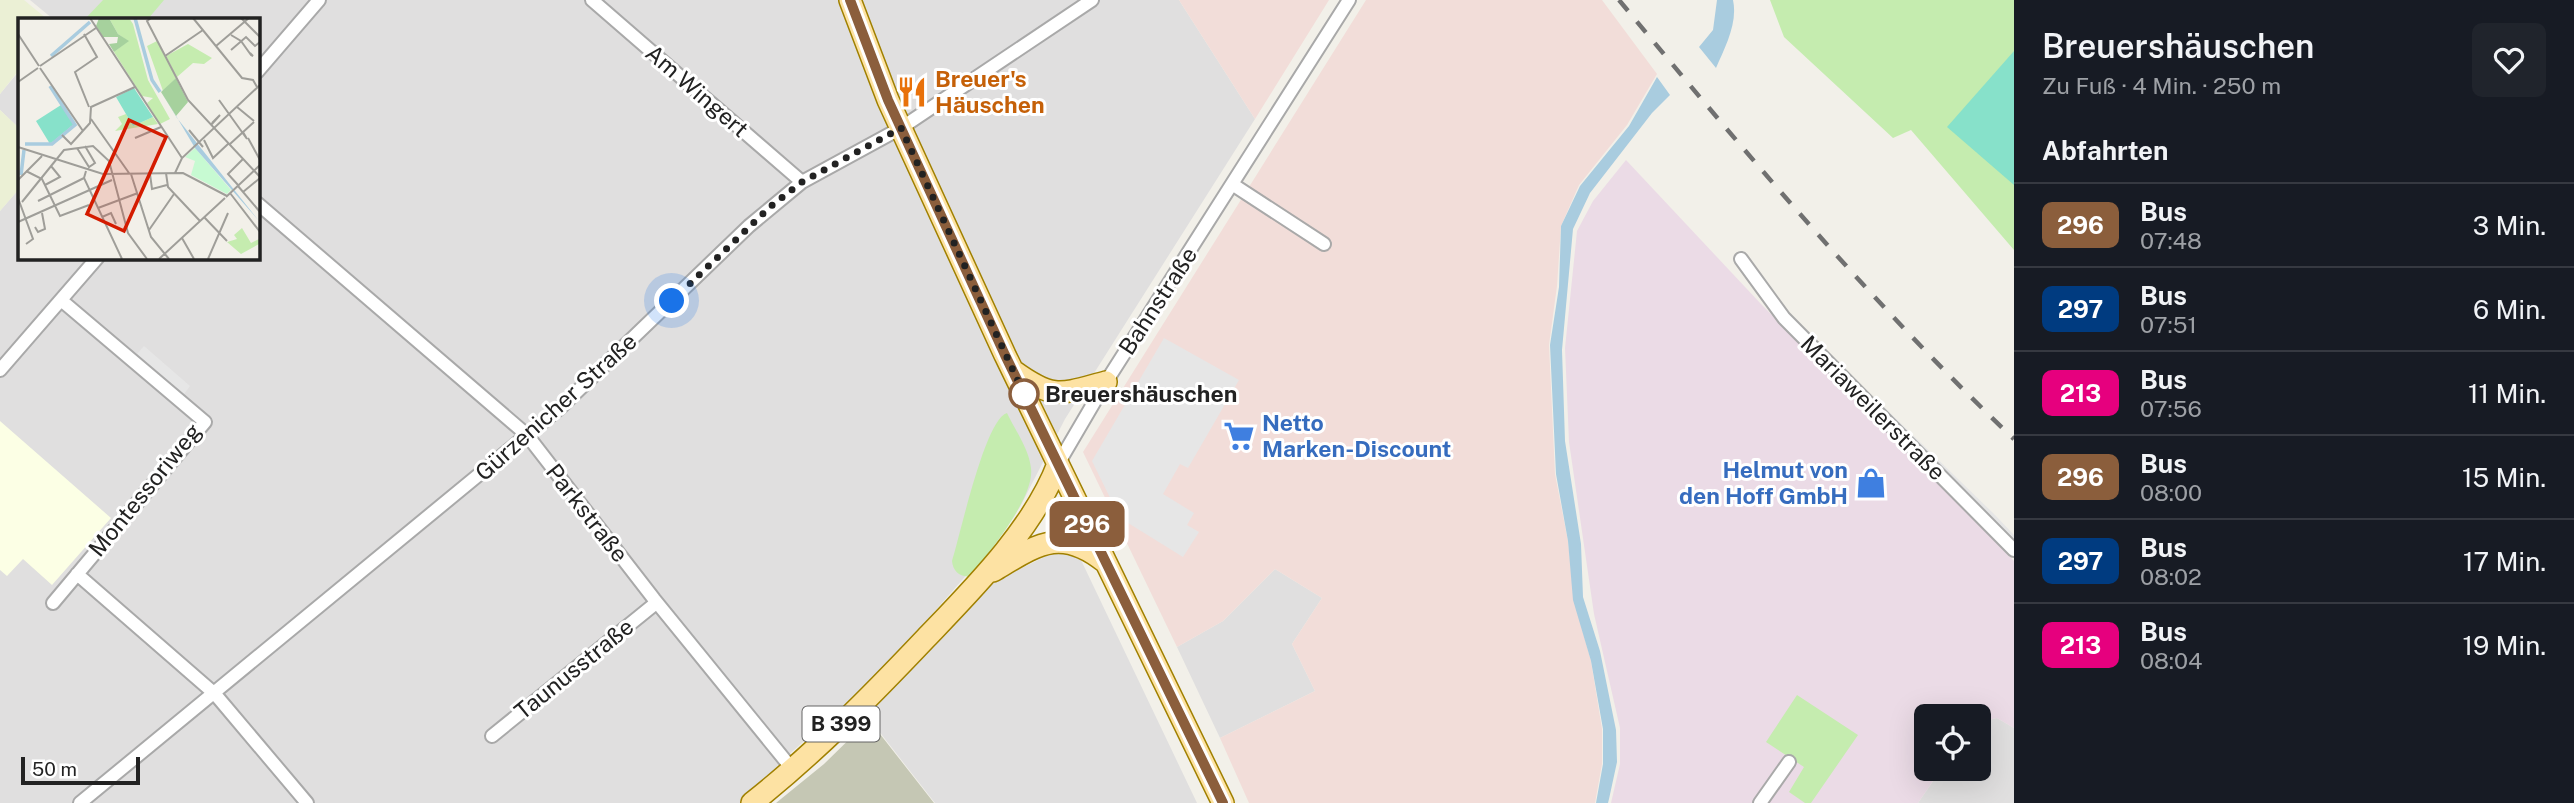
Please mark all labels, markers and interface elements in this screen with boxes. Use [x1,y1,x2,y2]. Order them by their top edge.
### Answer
inset map [18,18,259,259]
button: heart [2472,23,2546,97]
text: Breuershäuschen [2042,27,2314,65]
street label: Am Wingert [641,39,754,142]
place label: Breuer's Häuschen [935,65,1045,118]
text: Zu Fuß · 4 Min. · 250 m [2042,72,2281,99]
restaurant icon: Breuer's Häuschen [895,75,929,109]
text: Abfahrten [2042,135,2168,166]
text: Bus [2140,196,2187,227]
text: 3 Min. [2473,210,2546,241]
text: 296 [2057,211,2104,239]
text: 07:48 [2140,227,2202,254]
street label: Bahnstraße [1113,242,1202,360]
text: Bus [2140,280,2187,311]
your location [654,283,689,318]
text: 6 Min. [2473,294,2546,325]
text: 297 [2058,295,2103,323]
text: 07:51 [2140,311,2197,338]
street label: Gürzenicher Straße [470,327,642,486]
street label: Mariaweilerstraße [1796,330,1951,485]
text: Bus [2140,364,2187,395]
text: 11 Min. [2468,378,2546,409]
marker: Breuershäuschen [1009,379,1039,409]
text: 213 [2060,379,2101,407]
place label: Breuershäuschen [1045,380,1237,407]
text: 07:56 [2140,395,2202,422]
place label: Netto Marken-Discount [1262,409,1451,462]
street label: Montessoriweg [83,418,207,562]
supermarket icon: Netto Marken-Discount [1222,419,1256,453]
text: Bus [2140,448,2187,479]
place label: Helmut von den Hoff GmbH [1679,456,1848,509]
street label: Parkstraße [541,458,634,567]
text: 15 Min. [2462,462,2546,493]
text: 296 [2057,463,2104,491]
shop icon: Helmut von den Hoff GmbH [1854,466,1888,500]
text: 08:00 [2140,479,2202,506]
line badge: 296 [1047,501,1127,547]
text: 296 [1064,510,1110,538]
text: Bus [2140,532,2187,563]
text: 17 Min. [2463,546,2546,577]
text: 297 [2058,547,2103,575]
text: 08:02 [2140,563,2202,590]
street label: Taunusstraße [509,613,638,725]
text: Bus [2140,616,2187,647]
text: 19 Min. [2462,630,2546,661]
text: 213 [2060,631,2101,659]
text: 08:04 [2140,647,2203,674]
map controls [1914,704,1991,781]
button: locate [1914,704,1991,781]
road number: B 399 [802,706,880,742]
scale bar [21,754,140,786]
text: 50 m [32,758,77,780]

